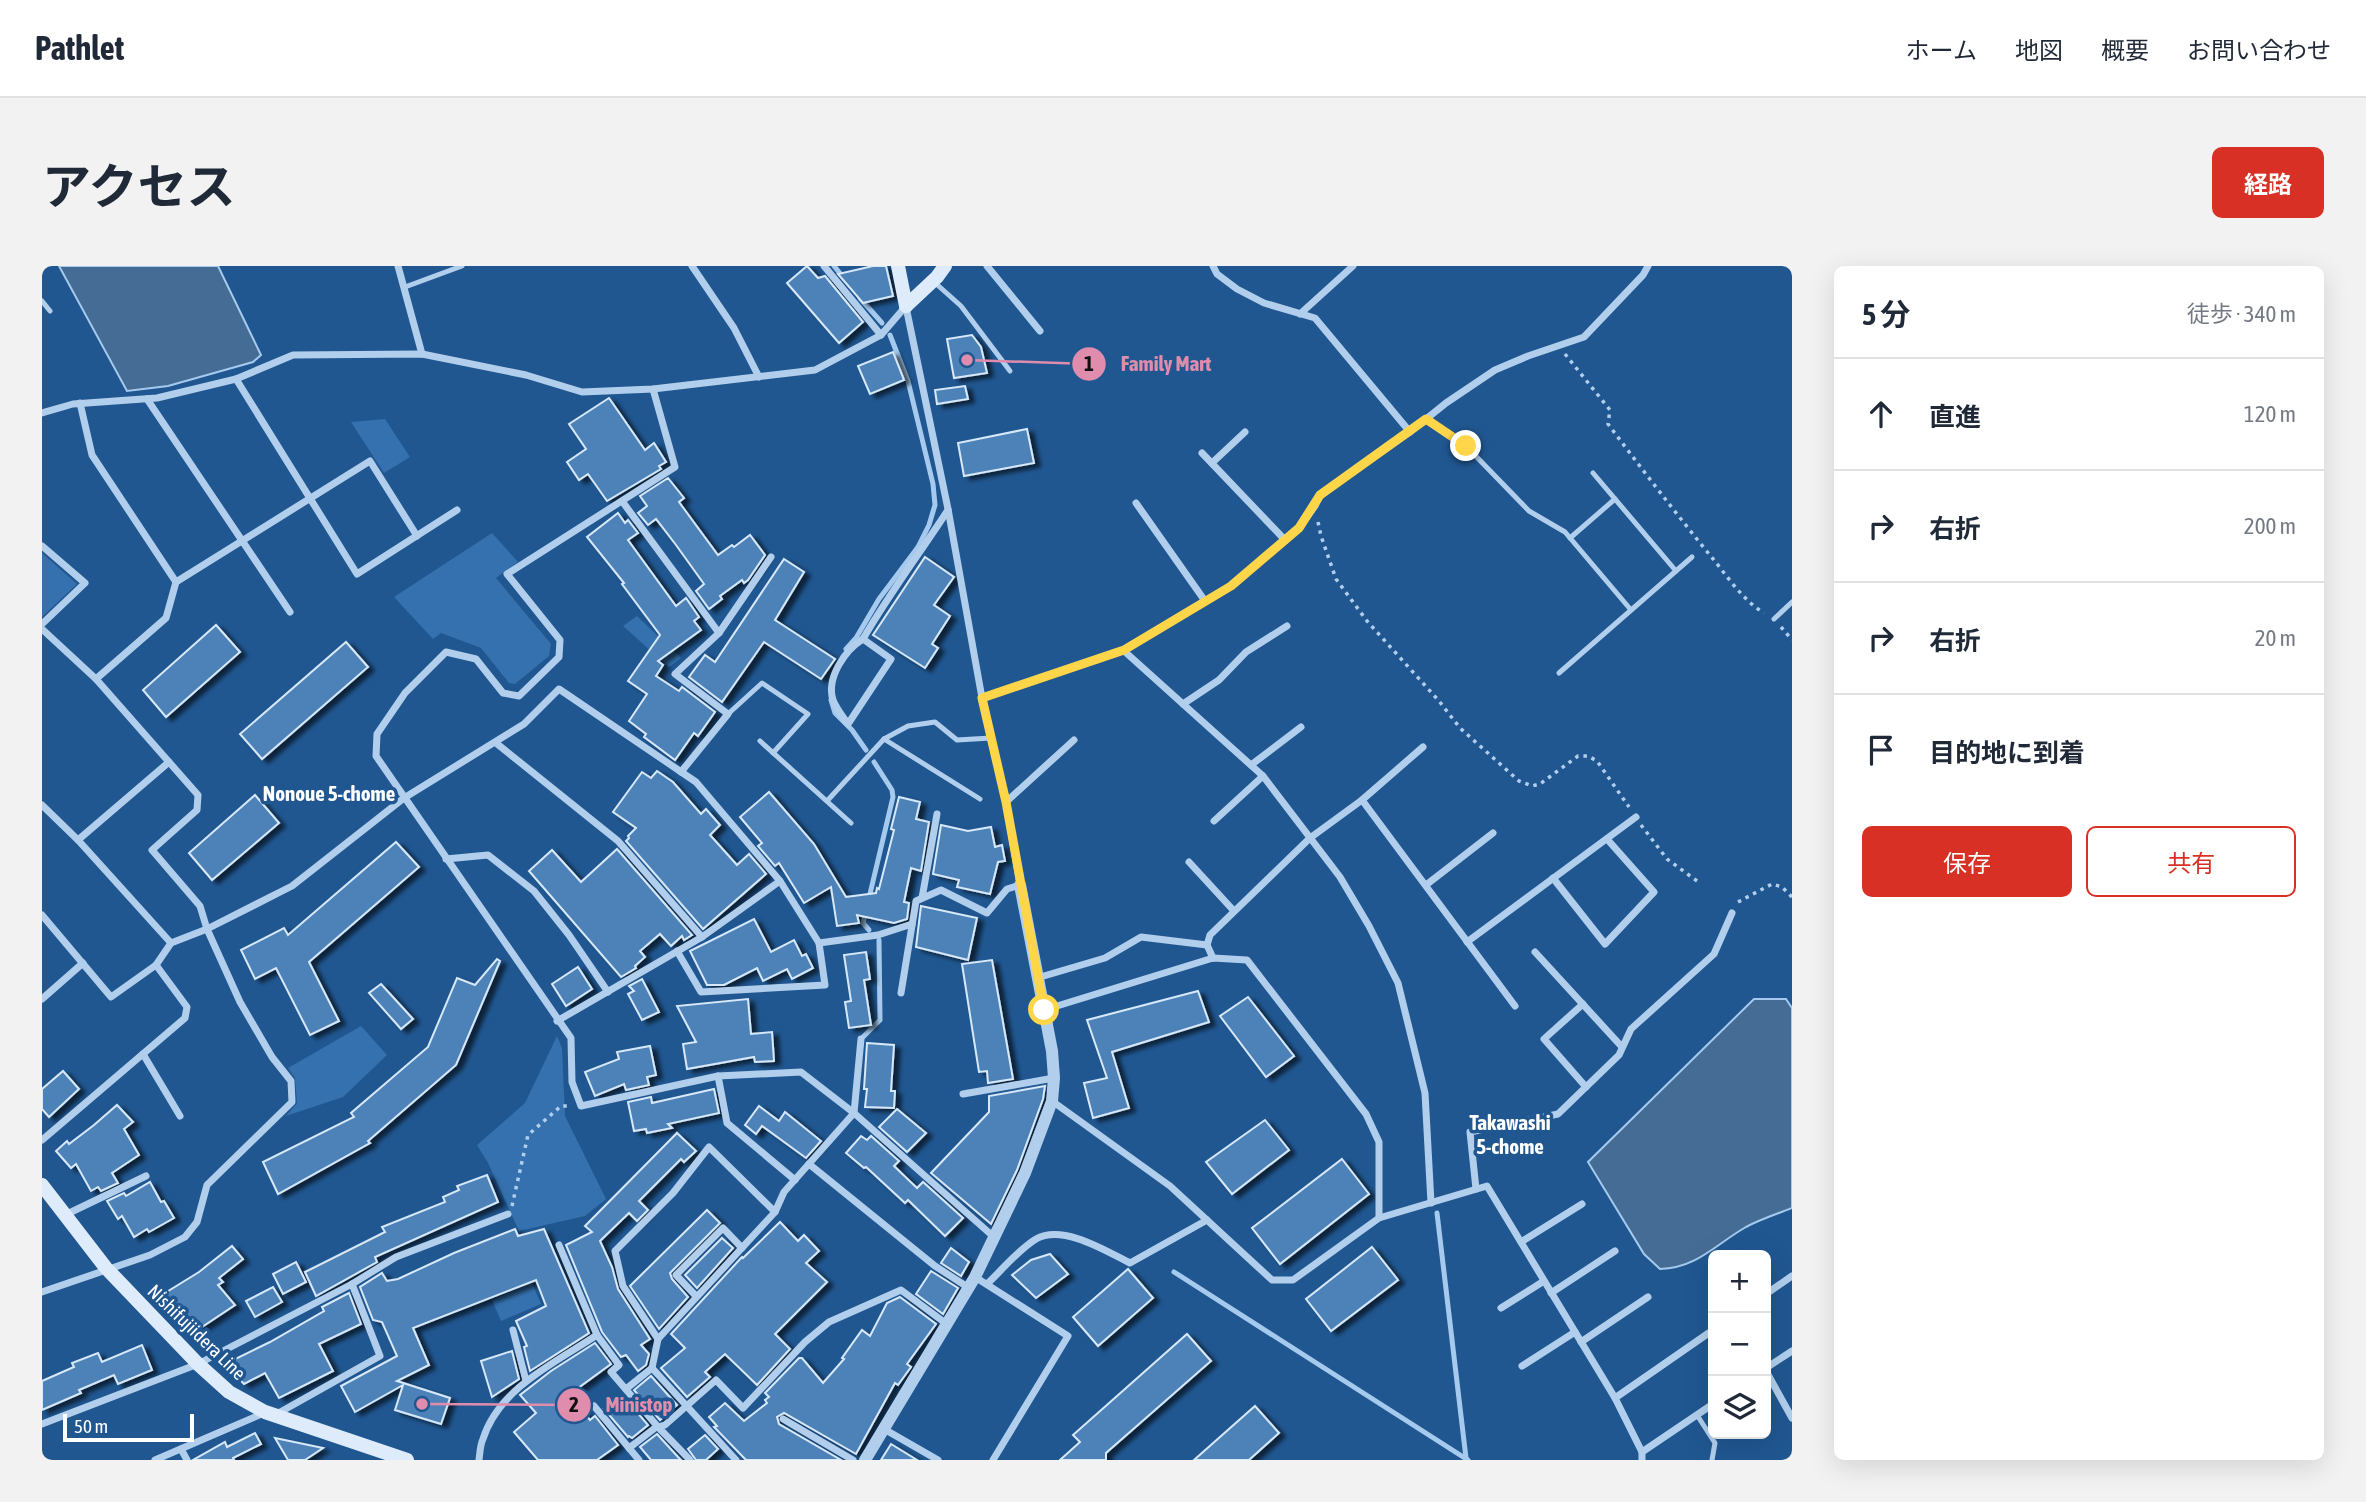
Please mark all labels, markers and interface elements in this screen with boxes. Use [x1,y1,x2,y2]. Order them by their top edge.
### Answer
text: Pathlet [35,29,124,67]
text: ホーム [1906,37,1977,64]
text: 地図 [2015,37,2063,64]
text: 概要 [2101,37,2149,64]
text: お問い合わせ [2187,37,2331,64]
button: 経路 [2212,147,2324,218]
text: アクセス [42,158,236,214]
text: 5 分 [1862,297,1910,331]
text: 徒歩 · 340 m [2187,301,2296,327]
callout: Family Mart [1072,343,1225,385]
text: 1 [1084,351,1094,375]
text: Family Mart [1121,351,1211,375]
icon: ahead [1862,395,1900,433]
text: 120 m [2244,401,2296,427]
text: 直進 [1929,402,1981,432]
route end [1450,430,1481,461]
icon: right [1862,507,1900,545]
text: 200 m [2244,513,2296,539]
text: 右折 [1929,514,1981,544]
icon: right [1862,619,1900,657]
text: 20 m [2255,625,2296,651]
text: 右折 [1929,626,1981,656]
icon: arrive [1862,731,1900,769]
text: 目的地に到着 [1929,738,2085,768]
district label: Nonoue 5-chome [263,781,395,805]
button: 保存 [1862,826,2072,897]
button: 共有 [2086,826,2296,897]
route start [1028,994,1059,1025]
district label: Takawashi 5-chome [1469,1110,1551,1158]
map controls [1708,1250,1771,1439]
button: + [1708,1250,1771,1313]
street label: Nishifujiidera Line [144,1280,250,1384]
button: − [1708,1313,1771,1376]
button: layers [1708,1376,1771,1439]
callout: Ministop [556,1384,686,1426]
text: 2 [569,1392,579,1416]
text: Ministop [606,1392,673,1416]
scale bar [63,1411,194,1443]
text: 50 m [74,1415,108,1437]

